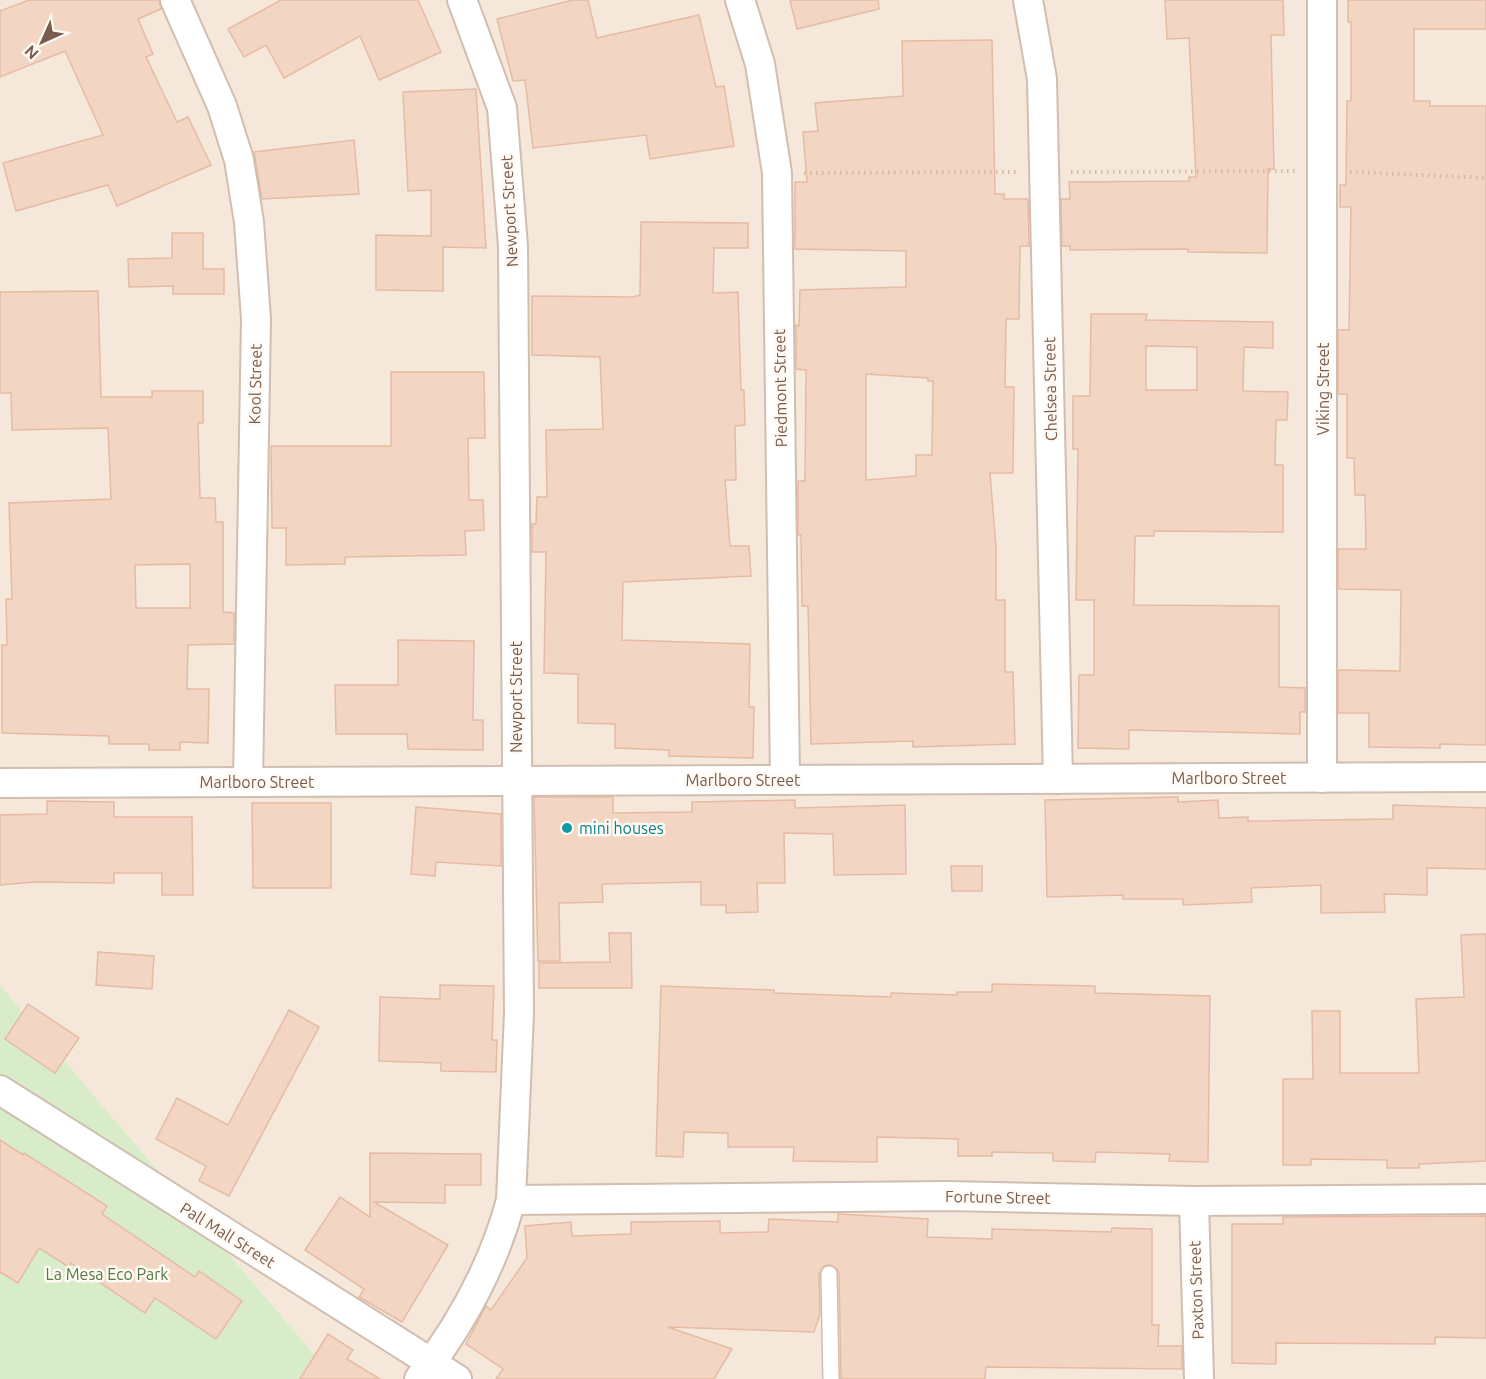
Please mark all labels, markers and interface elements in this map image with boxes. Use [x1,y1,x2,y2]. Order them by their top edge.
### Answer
north arrow [12,12,72,72]
text: N [21,42,42,63]
street label: Newport Street [497,154,521,267]
street label: Piedmont Street [770,328,790,447]
street label: Chelsea Street [1040,336,1060,441]
street label: Viking Street [1314,342,1332,436]
street label: Kool Street [245,343,265,425]
street label: Newport Street [507,640,525,753]
street label: Marlboro Street [1172,769,1287,787]
street label: Marlboro Street [686,771,801,789]
street label: Marlboro Street [200,773,315,791]
place label: mini houses [579,819,664,837]
marker: mini houses [560,821,574,835]
street label: Fortune Street [945,1187,1052,1207]
street label: Pall Mall Street [177,1199,279,1272]
street label: Paxton Street [1185,1240,1207,1340]
park label: La Mesa Eco Park [46,1265,168,1283]

